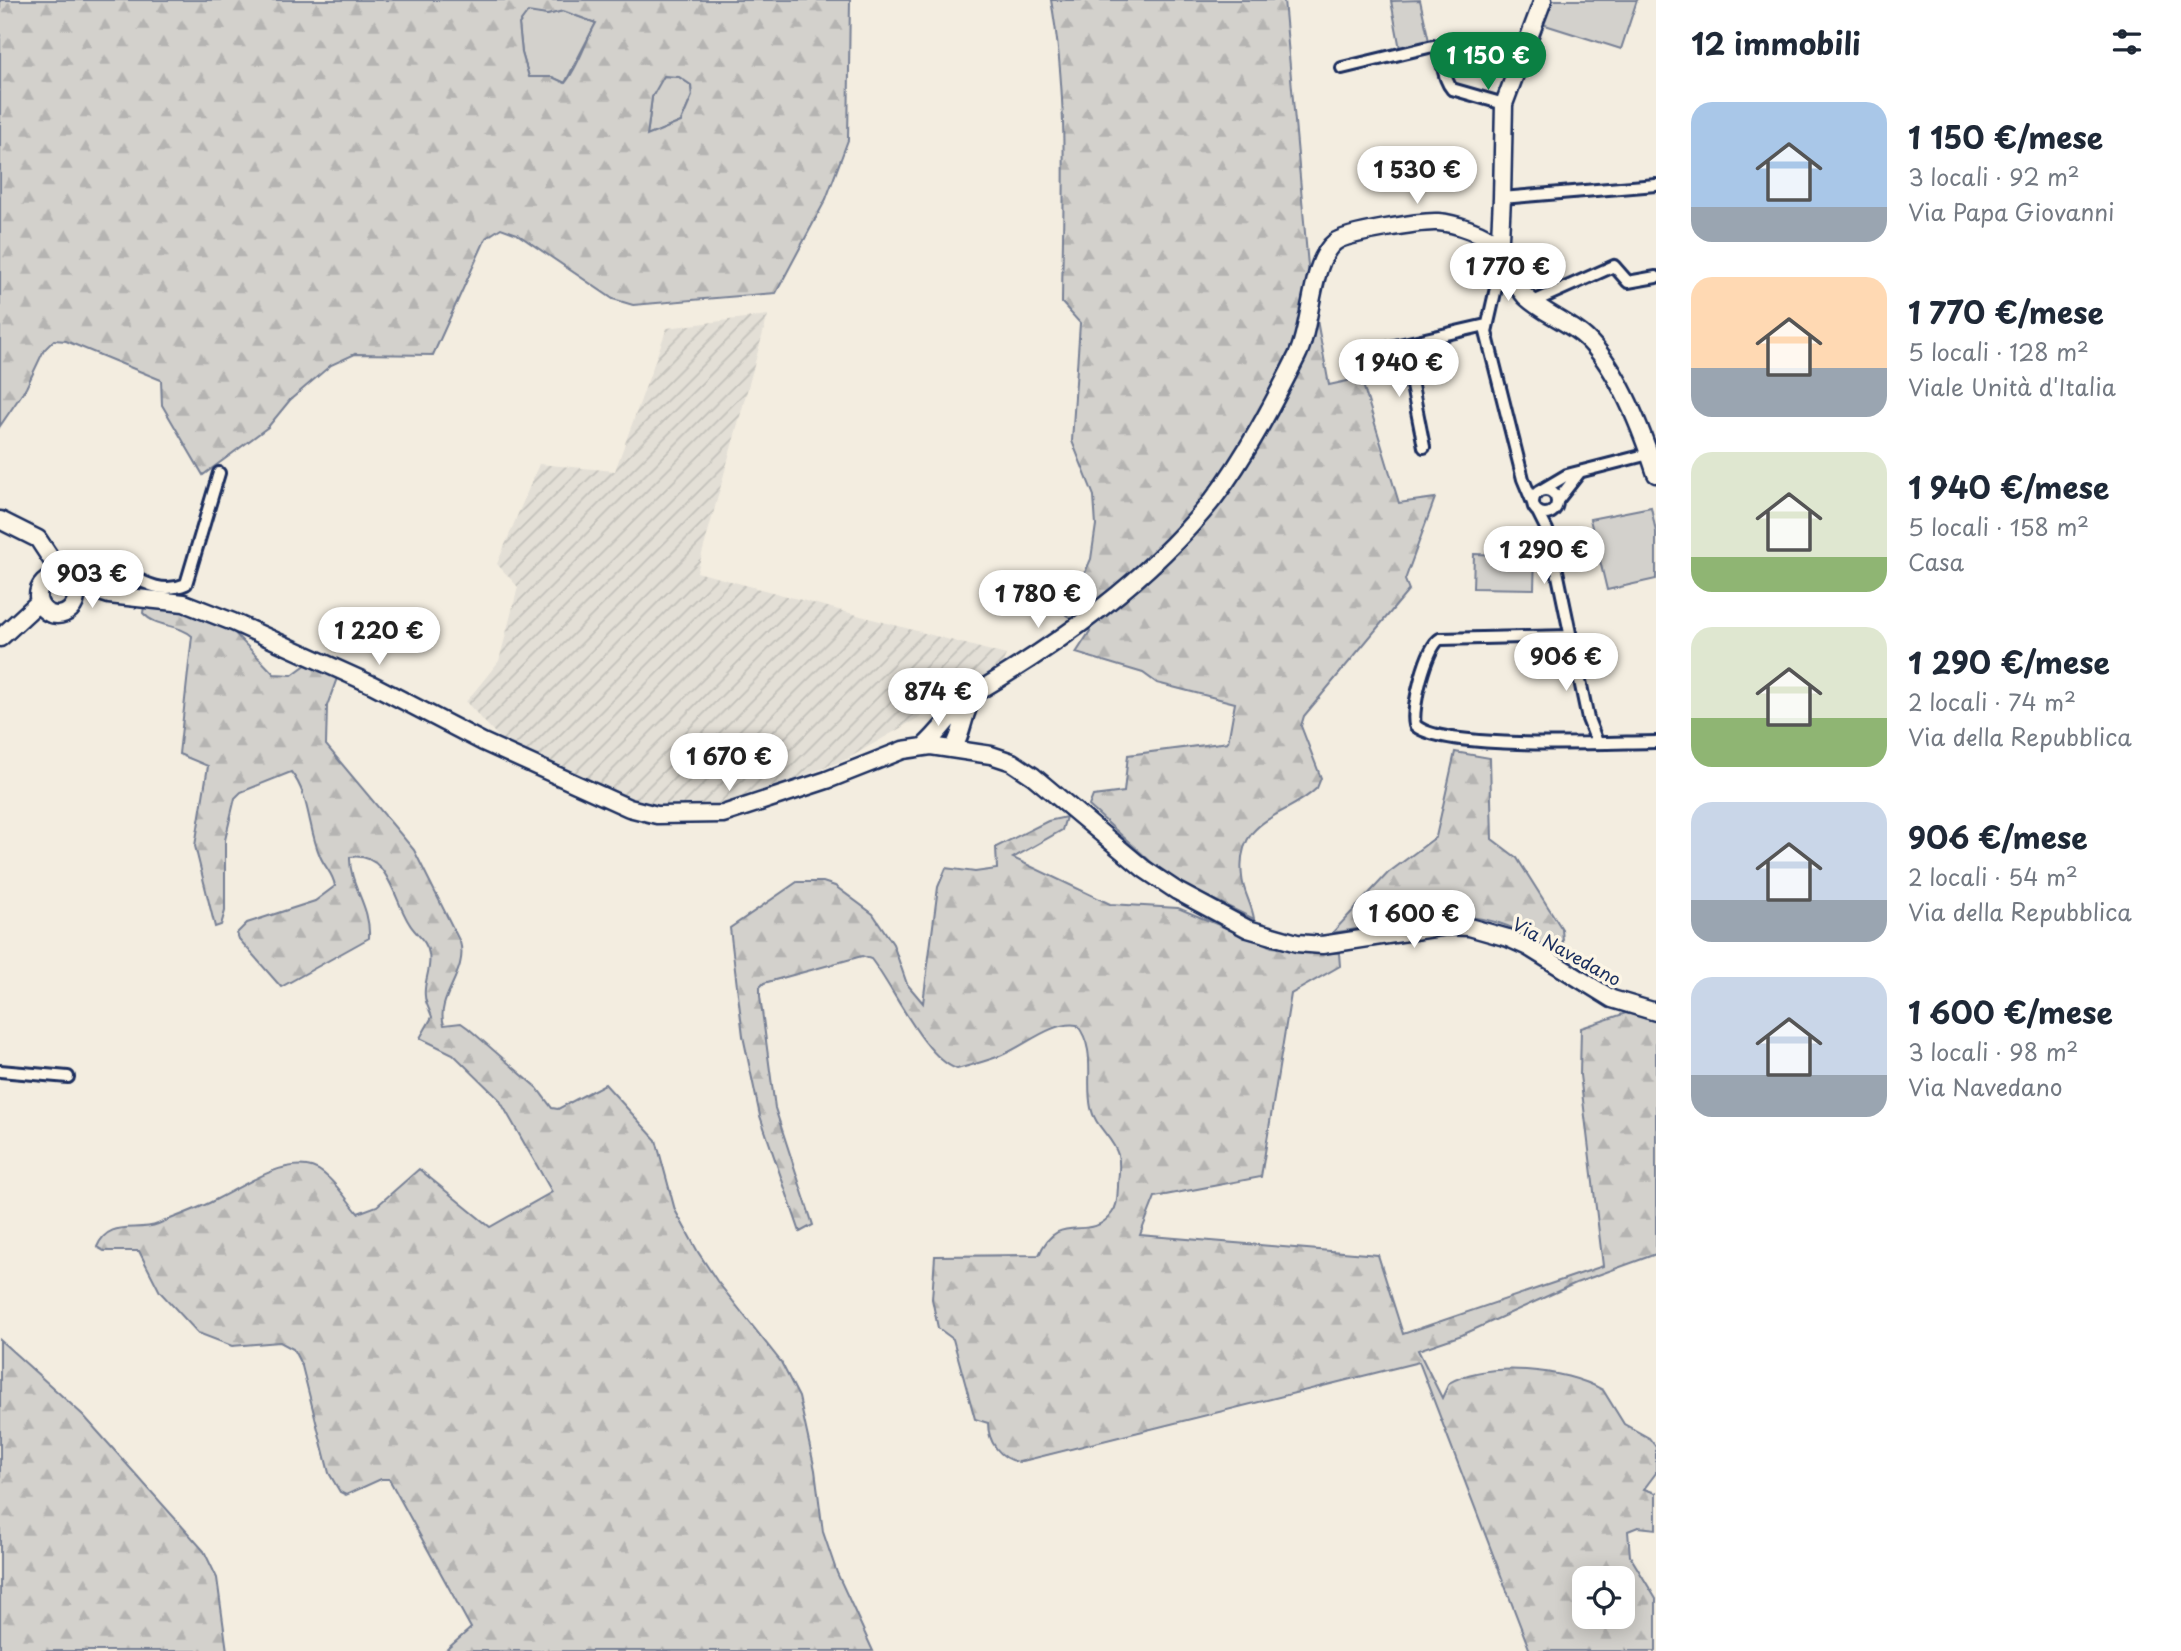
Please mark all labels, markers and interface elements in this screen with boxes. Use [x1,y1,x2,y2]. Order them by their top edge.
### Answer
text: 12 immobili [1691,20,1861,65]
icon: filters [2108,23,2146,61]
pin: 1 150 € [1423,32,1553,92]
text: 1 150 € [1446,37,1530,72]
text: 1 150 €/mese [1908,114,2103,159]
icon: home [1747,130,1831,214]
pin: 1 530 € [1352,146,1482,206]
text: 1 530 € [1373,151,1461,186]
text: 3 locali · 92 m² [1908,159,2080,194]
text: Via Papa Giovanni [1908,194,2115,229]
pin: 1 770 € [1443,244,1573,303]
text: 1 770 € [1466,248,1550,283]
text: 1 770 €/mese [1908,289,2104,334]
icon: home [1747,305,1831,389]
text: 5 locali · 128 m² [1908,334,2089,369]
pin: 1 940 € [1334,340,1464,399]
text: 1 940 € [1355,344,1443,379]
text: Viale Unità d'Italia [1908,369,2116,404]
text: 1 940 €/mese [1908,464,2109,509]
icon: home [1747,480,1831,564]
text: 5 locali · 158 m² [1908,509,2089,544]
pin: 1 290 € [1479,526,1609,586]
text: 1 290 € [1500,531,1588,566]
text: Casa [1908,544,1964,579]
pin: 903 € [43,550,141,610]
text: 903 € [57,555,127,590]
pin: 1 780 € [973,570,1103,630]
text: 1 780 € [995,575,1081,610]
pin: 1 220 € [314,608,444,667]
text: 1 220 € [334,612,424,647]
pin: 906 € [1517,634,1615,693]
text: 906 € [1530,638,1602,673]
text: 1 290 €/mese [1908,639,2110,684]
icon: home [1747,655,1831,739]
pin: 874 € [889,668,987,728]
text: 874 € [904,673,972,708]
text: 2 locali · 74 m² [1908,684,2076,719]
text: Via della Repubblica [1908,719,2132,754]
pin: 1 670 € [664,734,794,793]
text: 1 670 € [686,738,772,773]
text: 906 €/mese [1908,814,2088,859]
icon: home [1747,830,1831,914]
text: 2 locali · 54 m² [1908,859,2078,894]
pin: 1 600 € [1349,890,1479,950]
text: Via della Repubblica [1908,894,2132,929]
text: 1 600 € [1368,895,1460,930]
street label: Via Navedano [1508,910,1626,992]
text: 1 600 €/mese [1908,989,2113,1034]
icon: home [1747,1005,1831,1089]
text: 3 locali · 98 m² [1908,1034,2078,1069]
text: Via Navedano [1908,1069,2063,1104]
map controls [1572,1566,1635,1629]
button: locate [1572,1566,1635,1629]

